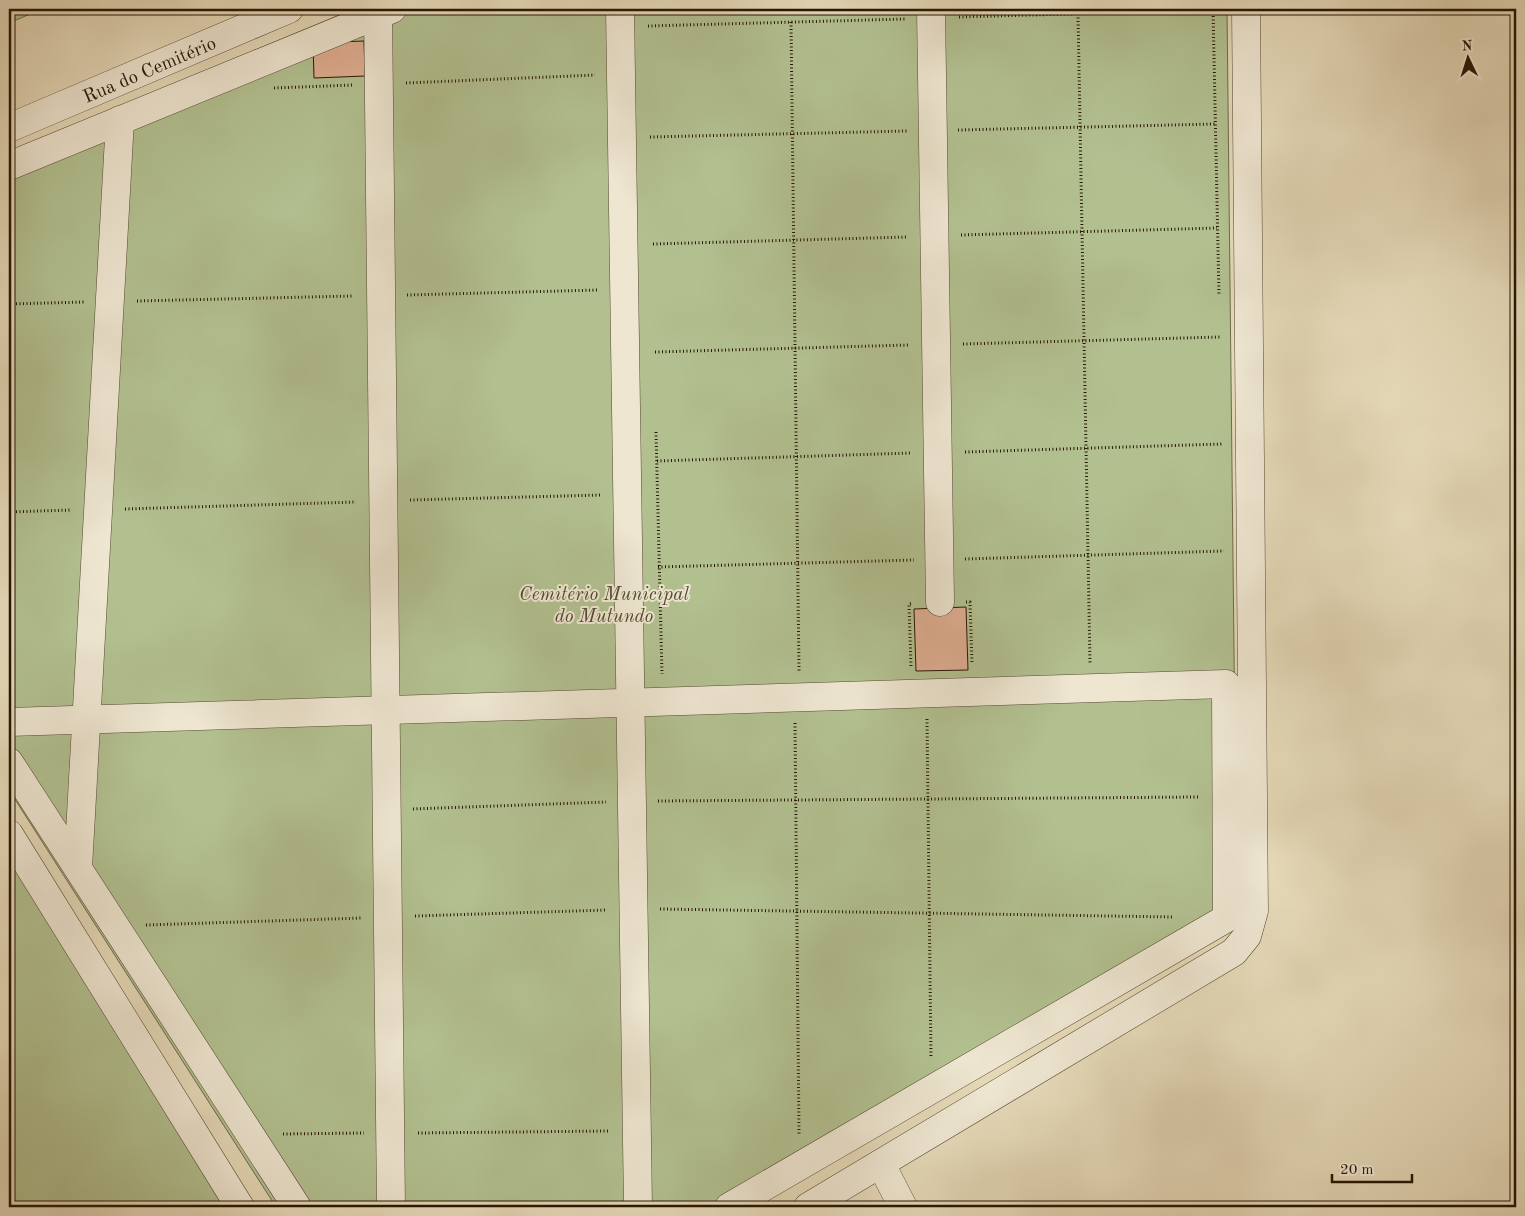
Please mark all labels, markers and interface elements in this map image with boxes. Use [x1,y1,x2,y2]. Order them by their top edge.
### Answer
north arrow [1442,32,1492,82]
street label: Rua do Cemitério [81,35,219,108]
text: N [1461,39,1473,53]
park label: Cemitério Municipal do Mutundo [519,586,690,627]
scale bar [1332,1151,1412,1183]
text: 20 m [1340,1163,1374,1178]

